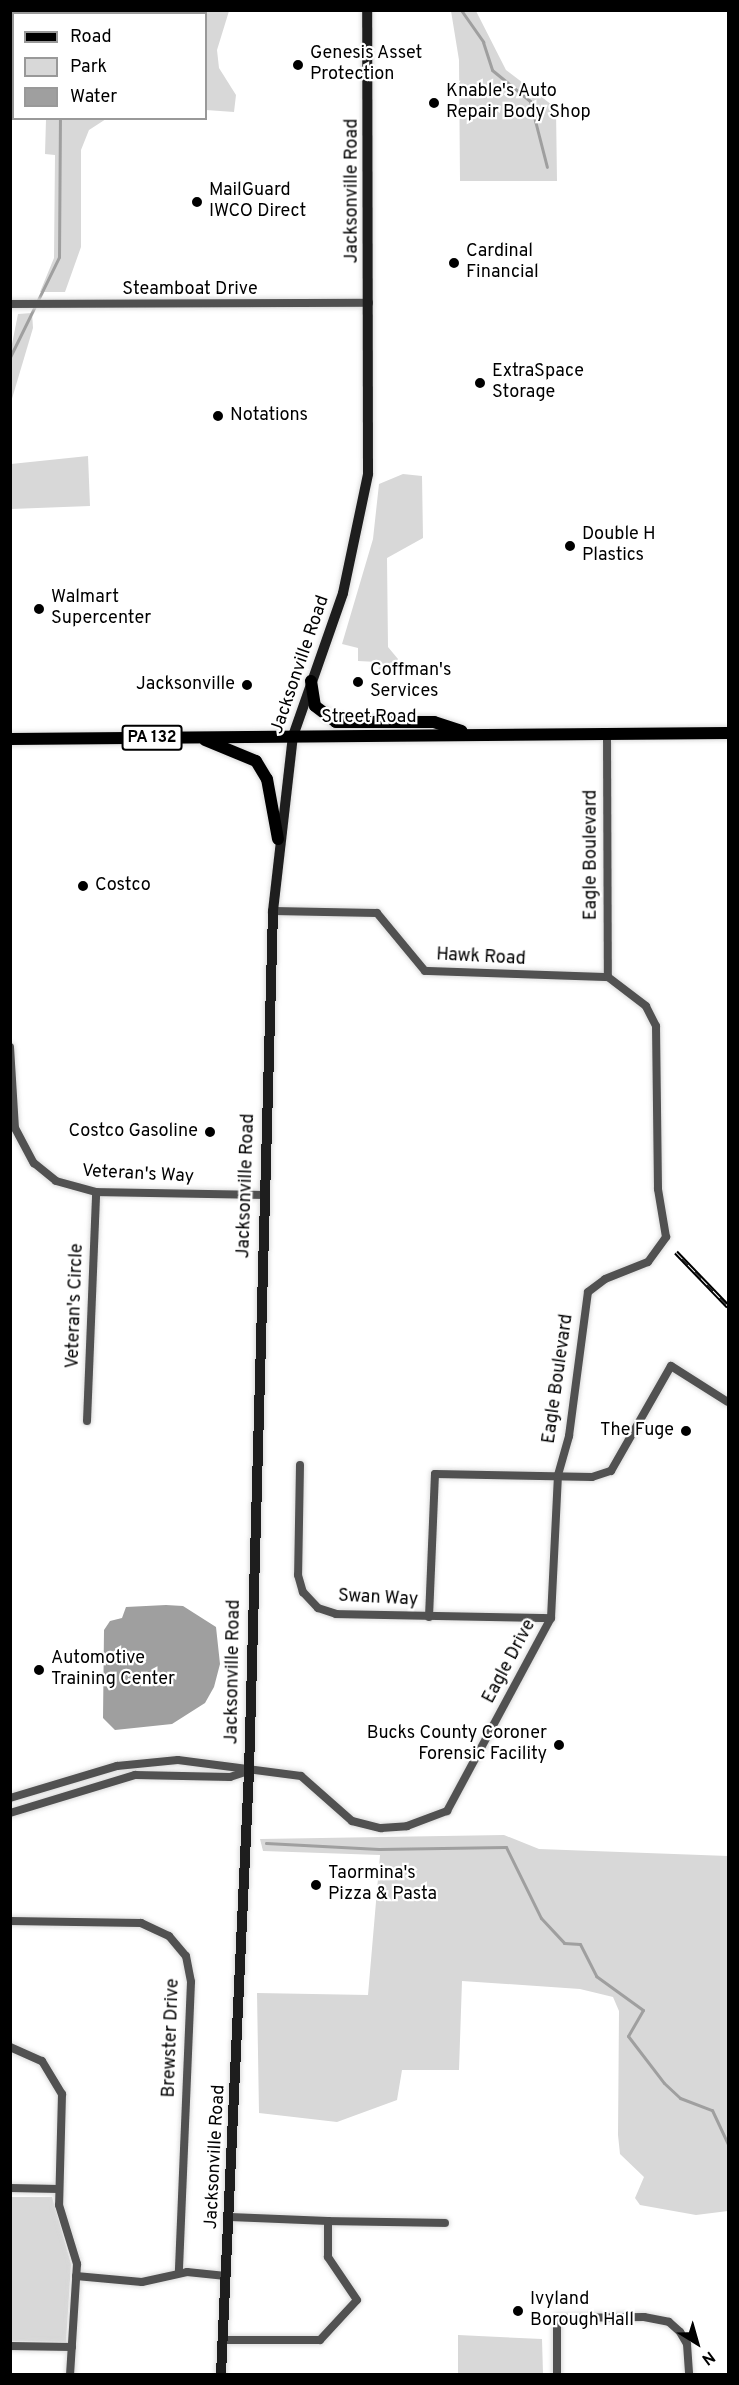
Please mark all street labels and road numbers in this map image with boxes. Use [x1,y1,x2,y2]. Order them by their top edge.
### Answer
street label: Jacksonville Road [342,119,364,263]
street label: Steamboat Drive [122,279,258,301]
street label: Jacksonville Road [267,593,335,737]
street label: Street Road [321,707,417,729]
road number: PA 132 [120,725,184,751]
street label: Eagle Boulevard [581,790,603,920]
street label: Hawk Road [436,945,526,971]
street label: Jacksonville Road [234,1113,260,1259]
street label: Veteran's Way [81,1161,195,1189]
street label: Veteran's Circle [63,1243,89,1369]
street label: Eagle Boulevard [539,1313,579,1445]
street label: Swan Way [337,1586,419,1612]
street label: Jacksonville Road [222,1599,246,1745]
street label: Eagle Drive [479,1616,541,1708]
street label: Brewster Drive [159,1978,185,2098]
street label: Jacksonville Road [201,2084,231,2230]

